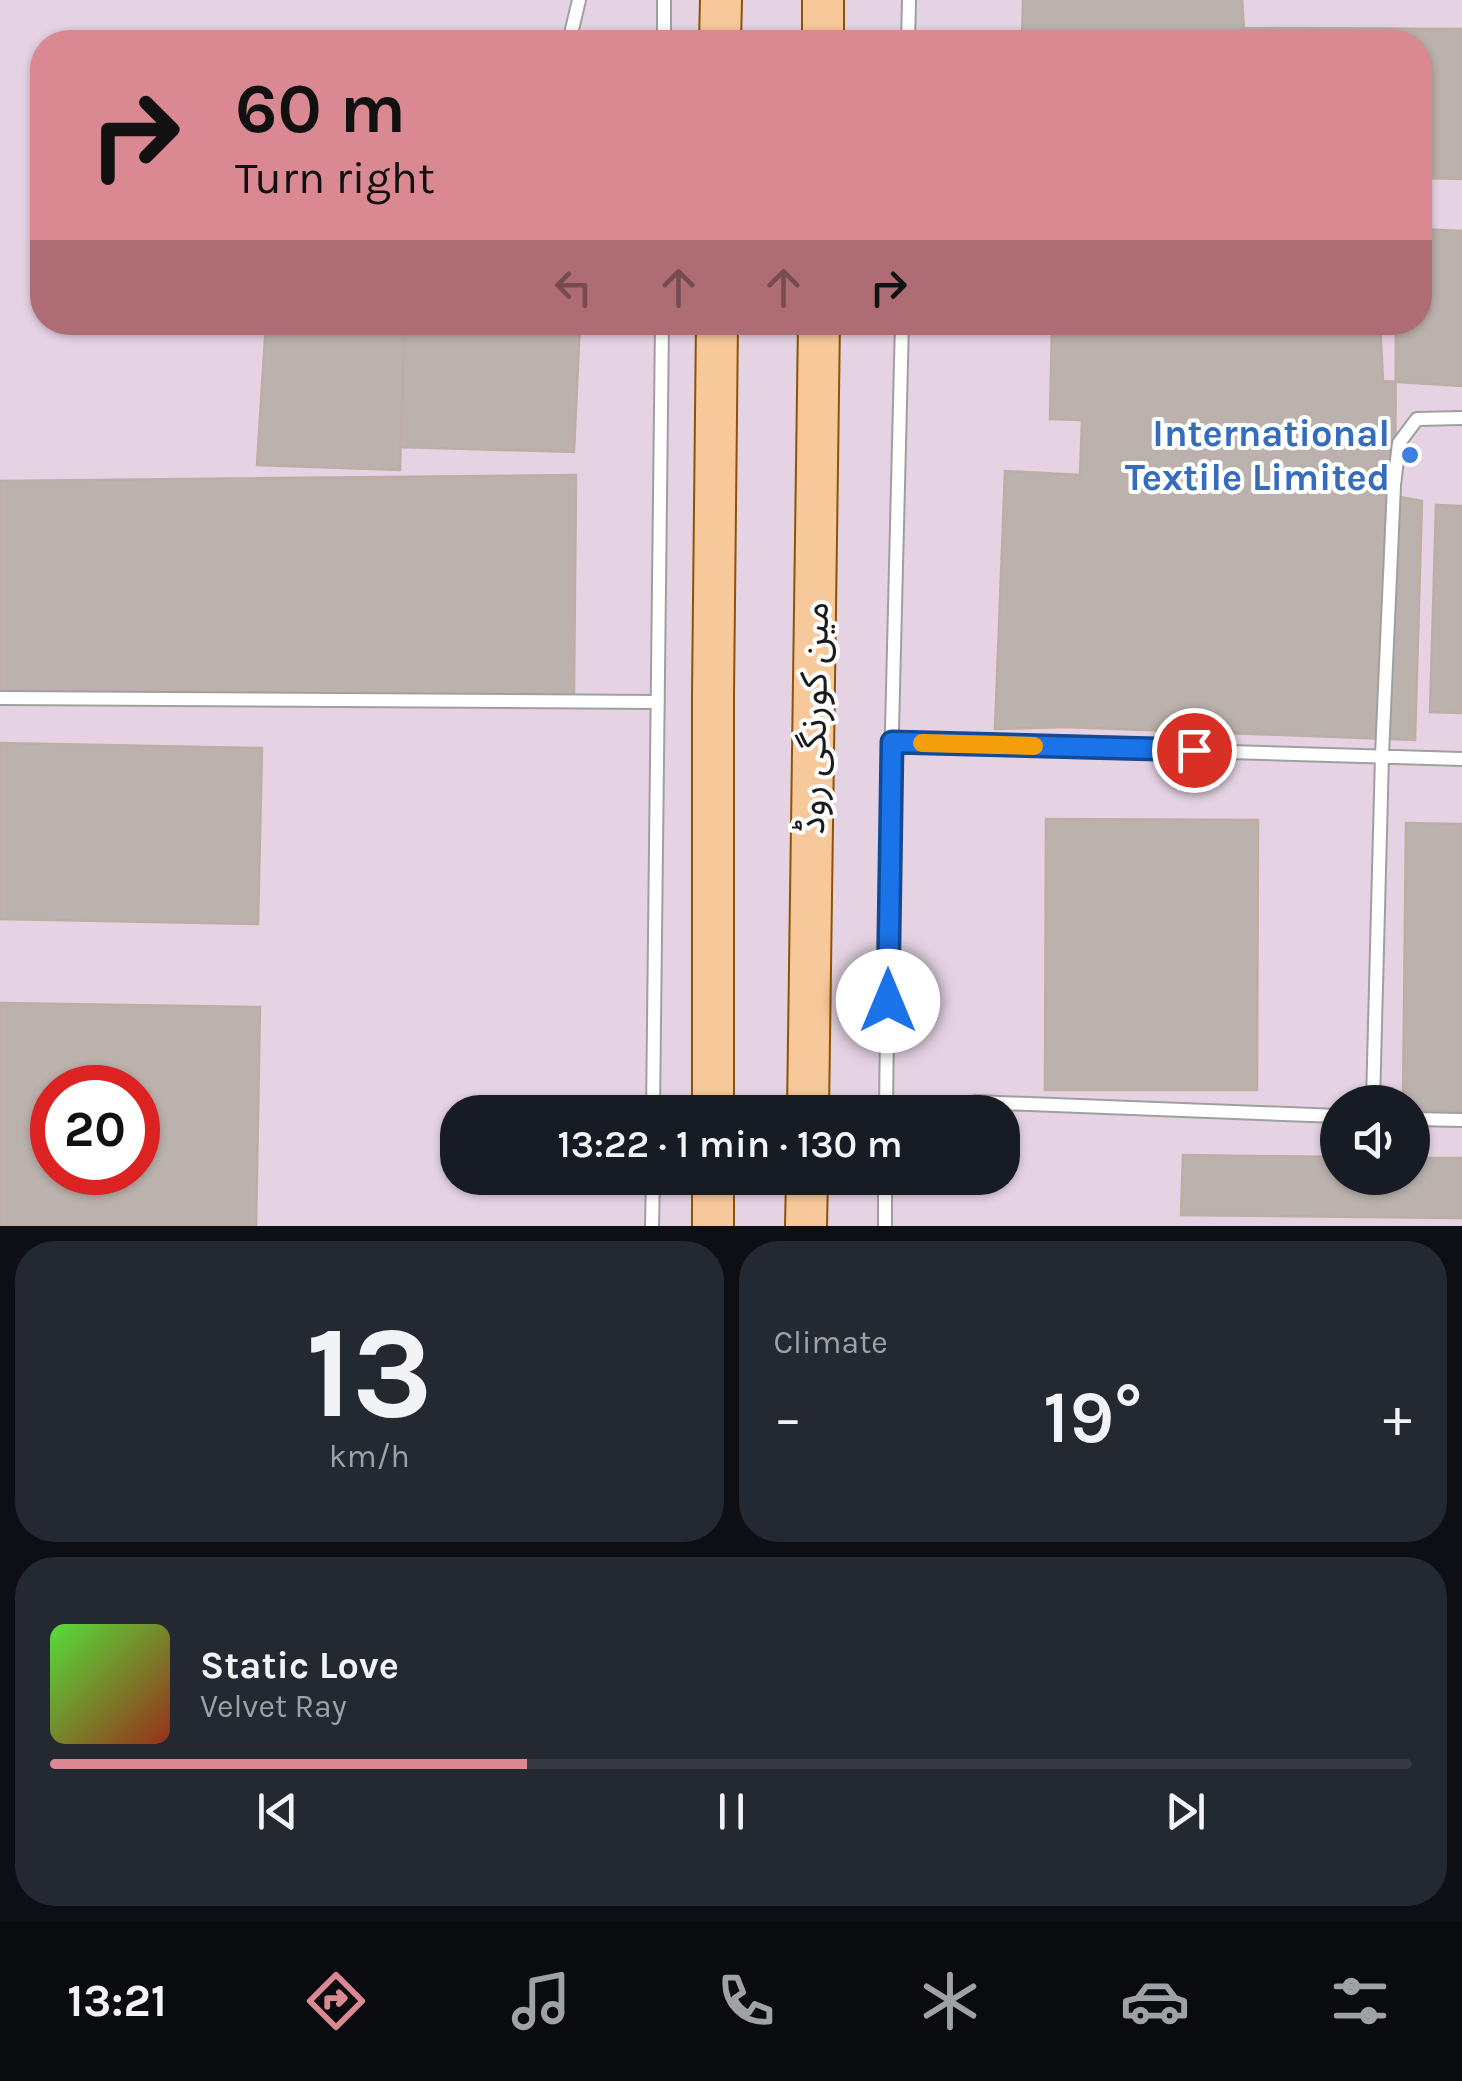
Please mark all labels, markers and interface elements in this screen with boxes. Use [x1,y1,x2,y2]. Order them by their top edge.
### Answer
text: 60 m [235,68,406,150]
icon: right [70,70,200,200]
text: Turn right [235,152,435,204]
icon: left [546,260,601,315]
icon: ahead [651,260,706,315]
icon: ahead [756,260,811,315]
icon: right [861,260,916,315]
place label: International Textile Limited [1125,411,1390,500]
marker: International Textile Limited [1399,444,1421,466]
street label: مین کورنگی روڈ [789,601,838,835]
pin [1152,708,1237,793]
icon: arrive [1167,723,1222,778]
position arrow [836,949,940,1053]
speed limit sign: 20 [30,1065,160,1195]
map controls [1320,1085,1430,1195]
button: sound [1320,1085,1430,1195]
text: 13:22 · 1 min · 130 m [557,1122,903,1167]
text: 13 [306,1297,433,1449]
text: Climate [774,1324,888,1361]
text: 19° [1043,1373,1142,1461]
text: − [774,1386,802,1450]
text: + [1383,1386,1412,1450]
text: km/h [329,1438,410,1475]
text: Static Love [200,1643,399,1688]
text: Velvet Ray [200,1688,347,1725]
icon: previous [250,1784,305,1839]
icon: pause [704,1784,759,1839]
icon: next [1158,1784,1213,1839]
icon: directions [301,1966,371,2036]
icon: music [506,1966,576,2036]
icon: phone [711,1966,781,2036]
icon: climate [915,1966,985,2036]
icon: car [1120,1966,1190,2036]
icon: filters [1325,1966,1395,2036]
text: 13:21 [67,1975,167,2027]

